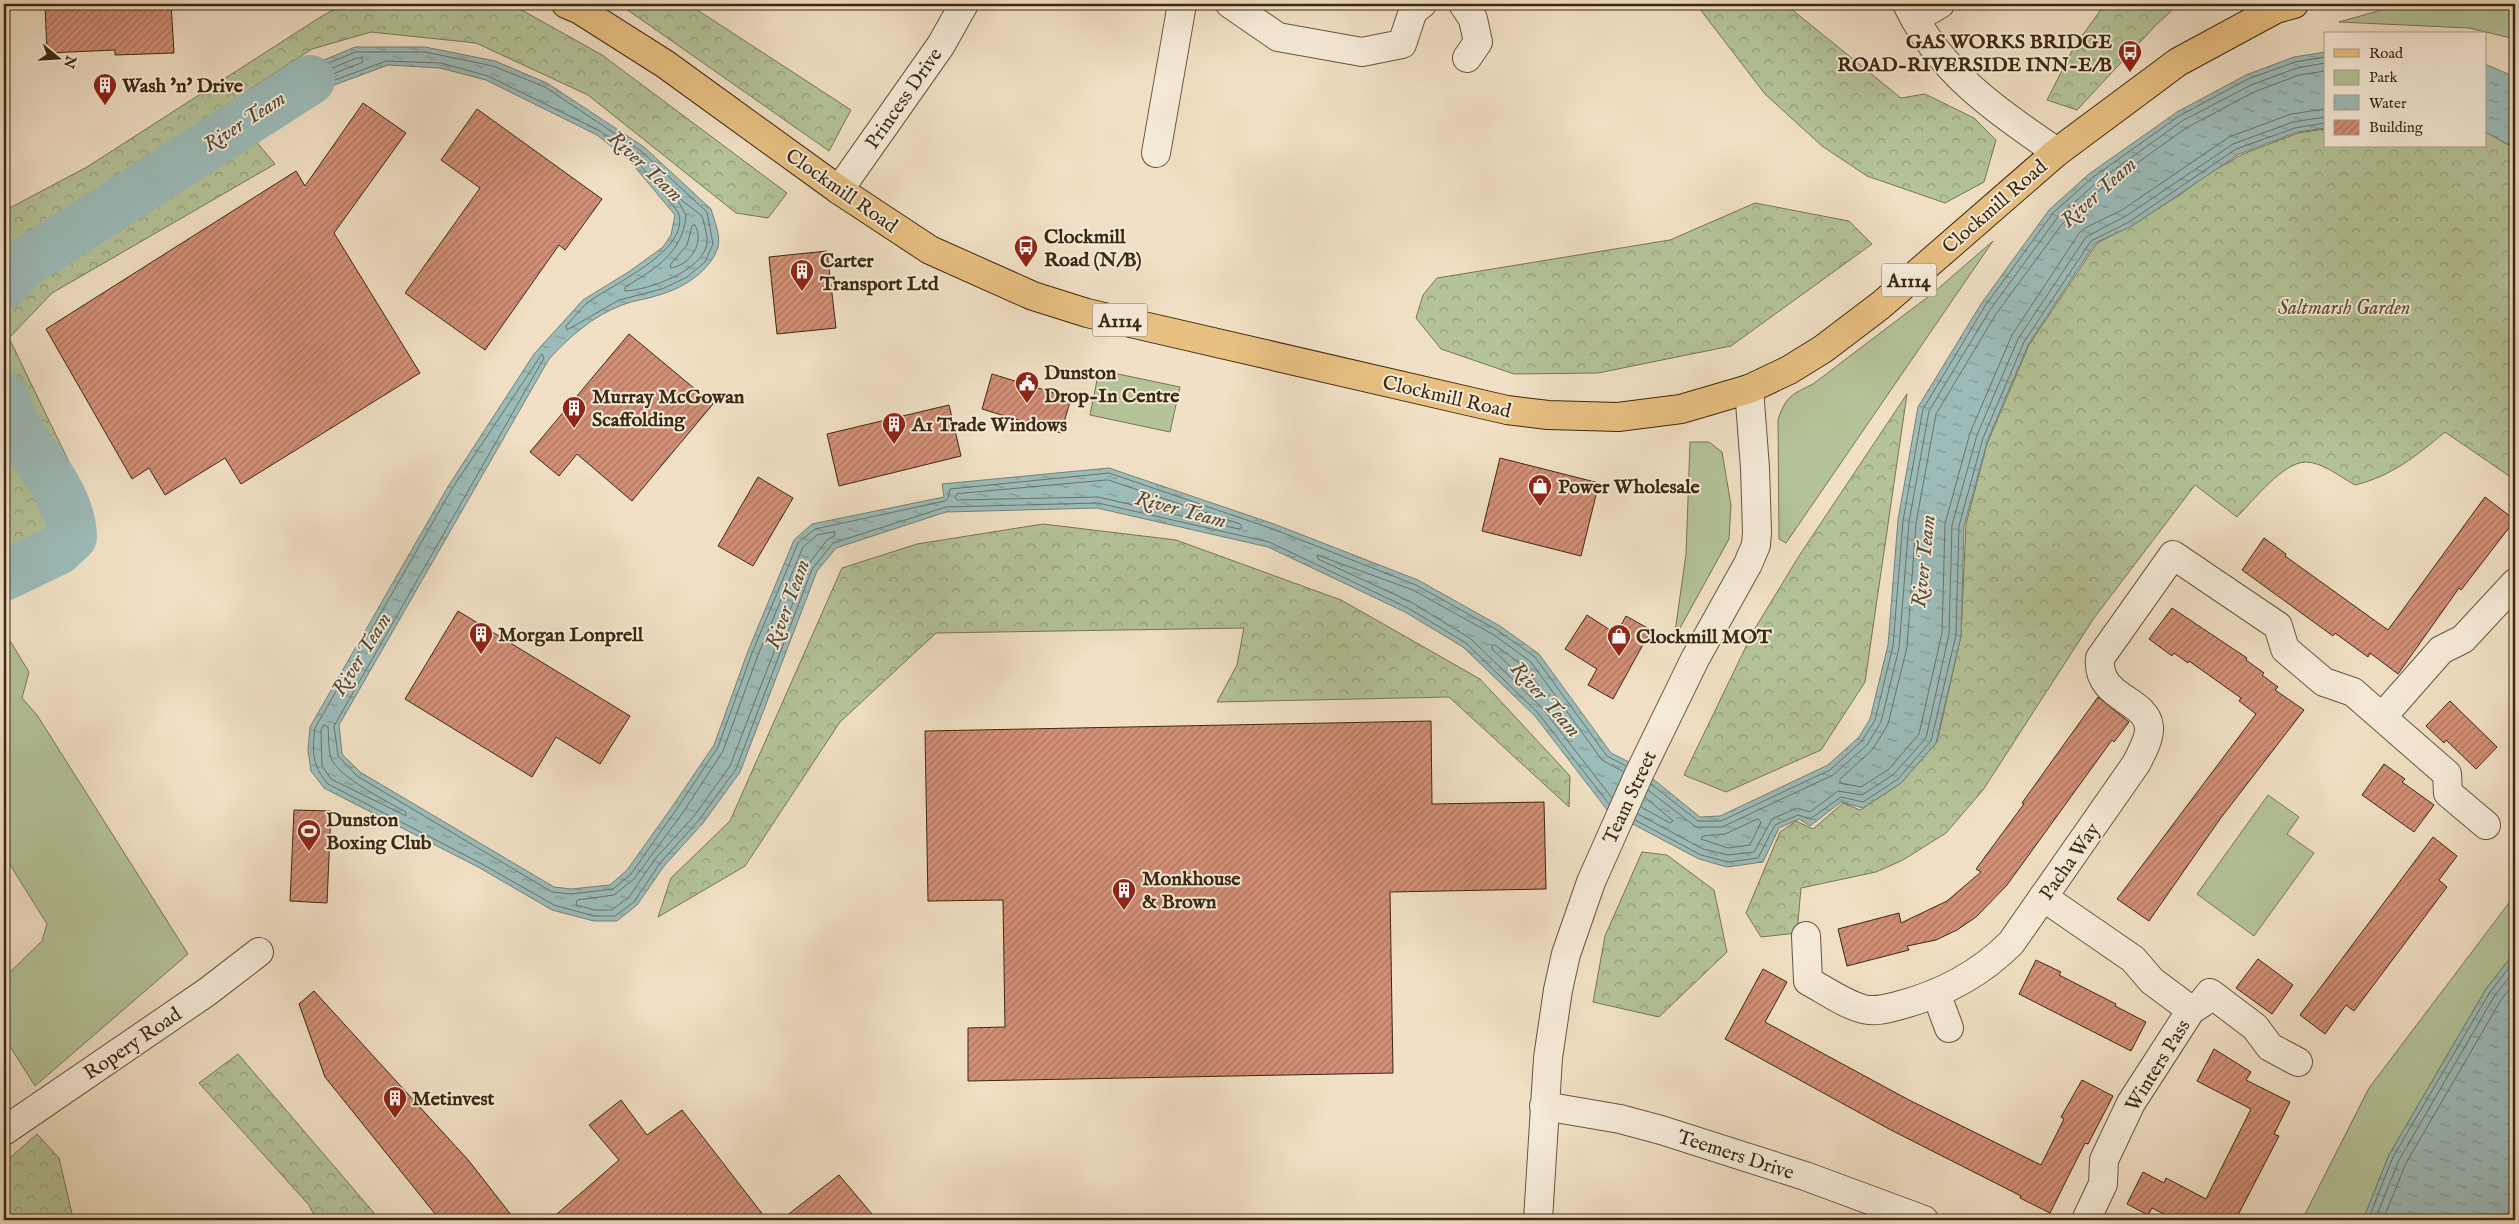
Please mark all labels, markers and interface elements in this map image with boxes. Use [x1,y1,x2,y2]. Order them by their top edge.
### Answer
place label: GAS WORKS BRIDGE ROAD-RIVERSIDE INN-E/B [1837,30,2112,78]
north arrow [32,32,82,82]
legend [2324,32,2486,148]
bus stop icon: GAS WORKS BRIDGE ROAD-RIVERSIDE INN-E/B [2117,39,2143,73]
street label: Princess Drive [860,43,948,154]
text: Road [2369,44,2404,63]
text: N [59,52,80,70]
text: Park [2369,68,2399,87]
building icon: Wash 'n' Drive [92,72,118,106]
place label: Wash 'n' Drive [121,74,244,99]
water label: River Team [198,86,291,159]
text: Water [2369,94,2407,113]
text: Building [2369,118,2424,137]
water label: River Team [602,125,688,209]
street label: Clockmill Road [780,143,902,239]
water label: River Team [2055,152,2143,234]
street label: Clockmill Road [1937,154,2053,260]
place label: Clockmill Road (N/B) [1044,225,1142,273]
bus stop icon: Clockmill Road (N/B) [1013,234,1039,268]
place label: Carter Transport Ltd [819,249,940,297]
building icon: Carter Transport Ltd [789,258,815,292]
road number: A1114 [1882,264,1936,296]
park label: Saltmarsh Garden [2278,296,2410,321]
road number: A1114 [1092,304,1148,336]
place label: Dunston Drop-In Centre [1044,361,1180,409]
public building icon: Dunston Drop-In Centre [1014,370,1040,404]
street label: Clockmill Road [1380,371,1514,424]
place label: Murray McGowan Scaffolding [592,385,745,433]
building icon: Murray McGowan Scaffolding [561,395,587,429]
building icon: A1 Trade Windows [881,411,907,445]
place label: A1 Trade Windows [911,413,1067,438]
shop icon: Power Wholesale [1527,473,1553,507]
place label: Power Wholesale [1558,475,1701,500]
water label: River Team [1132,485,1229,536]
water label: River Team [1906,513,1943,609]
water label: River Team [760,556,817,653]
water label: River Team [326,608,398,702]
building icon: Morgan Lonprell [468,621,494,655]
place label: Morgan Lonprell [498,623,644,648]
shop icon: Clockmill MOT [1606,623,1632,657]
place label: Clockmill MOT [1636,625,1772,650]
water label: River Team [1504,656,1586,744]
street label: Team Street [1598,747,1663,848]
place label: Dunston Boxing Club [326,808,432,856]
sports icon: Dunston Boxing Club [296,818,322,852]
street label: Pacha Way [2035,818,2106,905]
place label: Monkhouse & Brown [1142,867,1241,915]
building icon: Monkhouse & Brown [1111,877,1137,911]
street label: Ropery Road [79,1002,187,1086]
street label: Winters Pass [2120,1015,2196,1116]
building icon: Metinvest [382,1085,408,1119]
place label: Metinvest [412,1087,494,1112]
street label: Teemers Drive [1674,1125,1797,1186]

